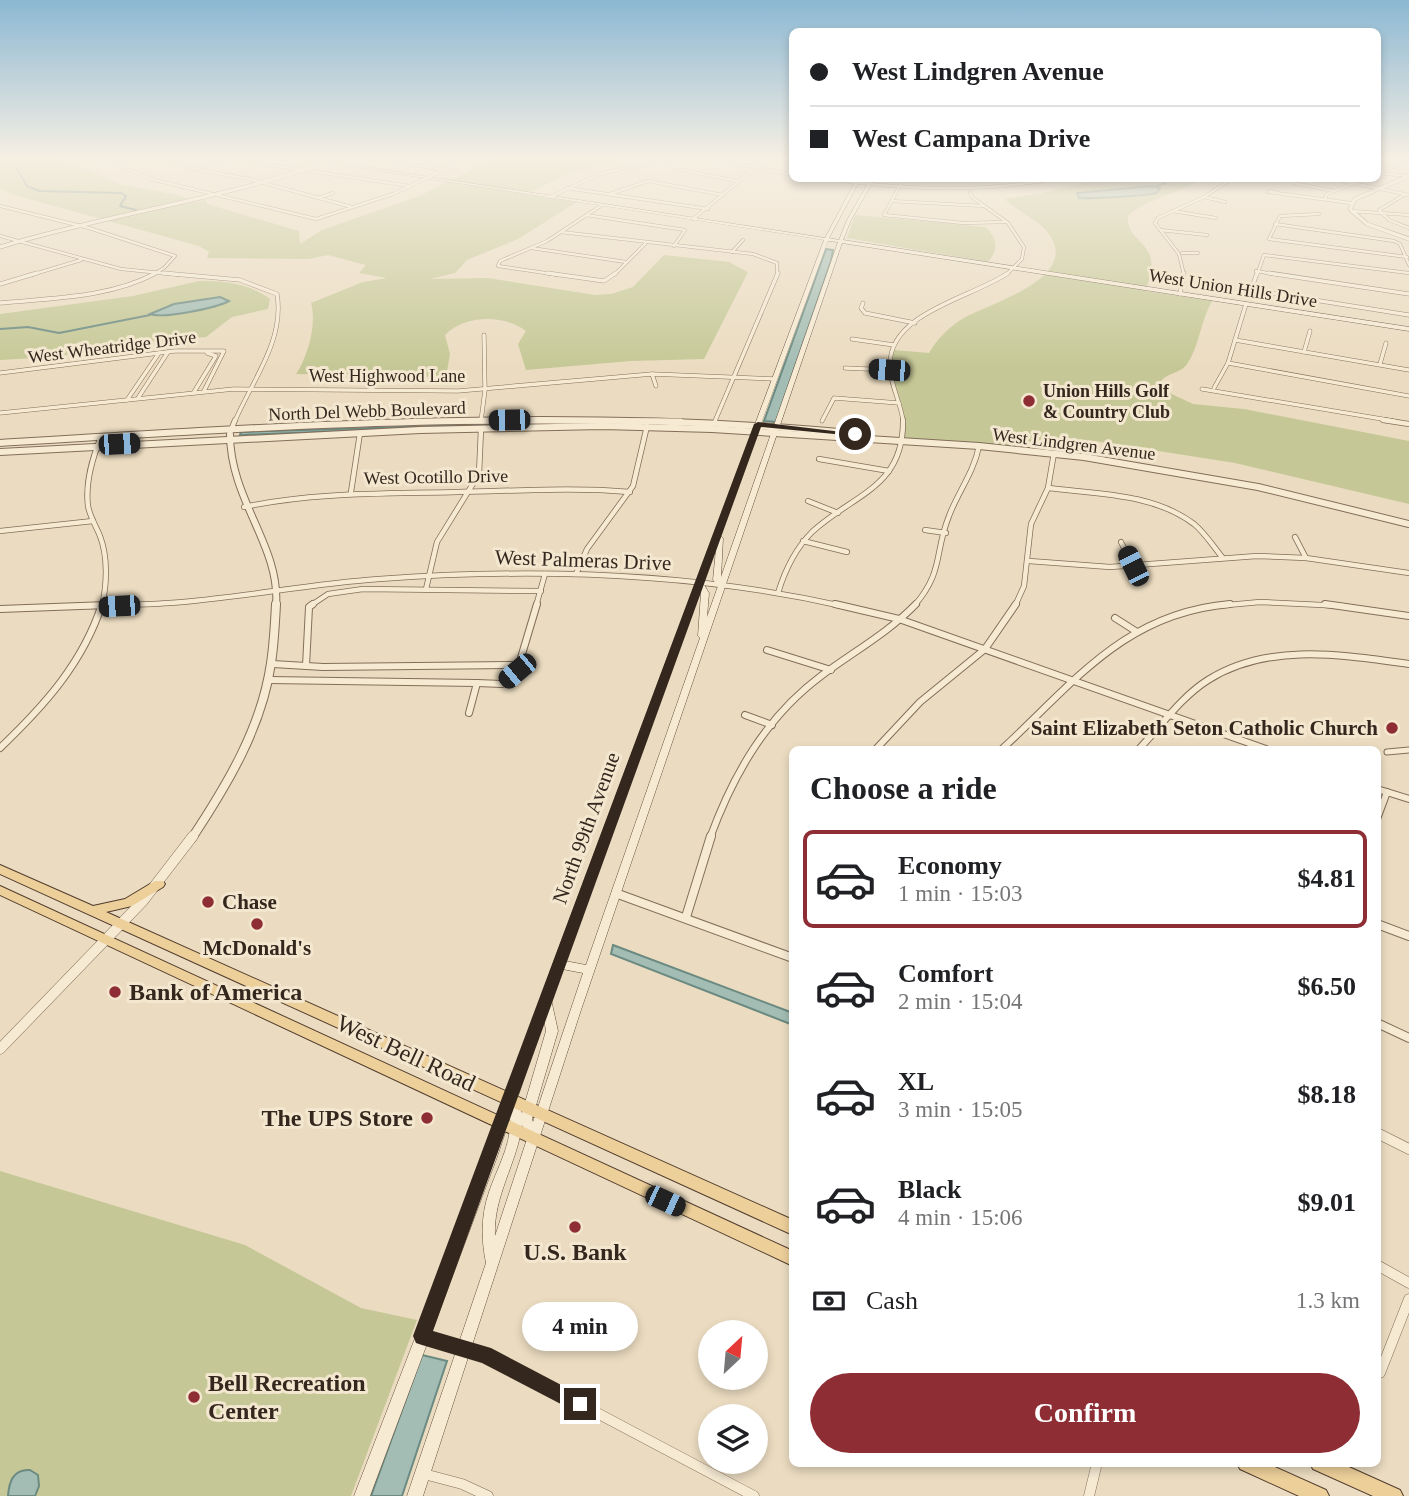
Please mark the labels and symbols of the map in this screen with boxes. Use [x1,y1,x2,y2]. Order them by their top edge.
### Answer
street label: West Union Hills Drive [1147,265,1319,311]
street label: West Wheatridge Drive [27,327,197,367]
car [868,358,911,382]
street label: West Highwood Lane [309,366,465,386]
place label: Union Hills Golf & Country Club [1043,381,1170,422]
marker: Union Hills Golf & Country Club [1021,393,1037,409]
street label: North Del Webb Boulevard [268,398,466,424]
car [488,409,531,431]
route start [839,418,871,450]
street label: West Lindgren Avenue [991,424,1157,464]
car [98,432,141,456]
street label: West Ocotillo Drive [364,466,508,488]
car [1115,543,1152,589]
street label: West Palmeras Drive [494,545,672,575]
car [98,594,141,618]
car [495,649,540,693]
place label: Saint Elizabeth Seton Catholic Church [1031,716,1378,740]
marker: Saint Elizabeth Seton Catholic Church [1384,720,1400,736]
street label: North 99th Avenue [547,749,625,907]
place label: Chase [222,890,277,914]
marker: Chase [200,894,216,910]
marker: McDonald's [249,916,265,932]
place label: McDonald's [203,936,311,960]
place label: Bank of America [129,979,302,1005]
marker: Bank of America [107,984,123,1000]
street label: West Bell Road [333,1010,479,1096]
place label: The UPS Store [261,1105,413,1131]
marker: The UPS Store [419,1110,435,1126]
car [642,1183,689,1219]
marker: U.S. Bank [567,1219,583,1235]
place label: U.S. Bank [523,1239,627,1265]
callout: 4 min [522,1302,638,1352]
north arrow [698,1320,768,1390]
place label: Bell Recreation Center [208,1370,366,1424]
route end [564,1388,596,1420]
marker: Bell Recreation Center [186,1389,202,1405]

